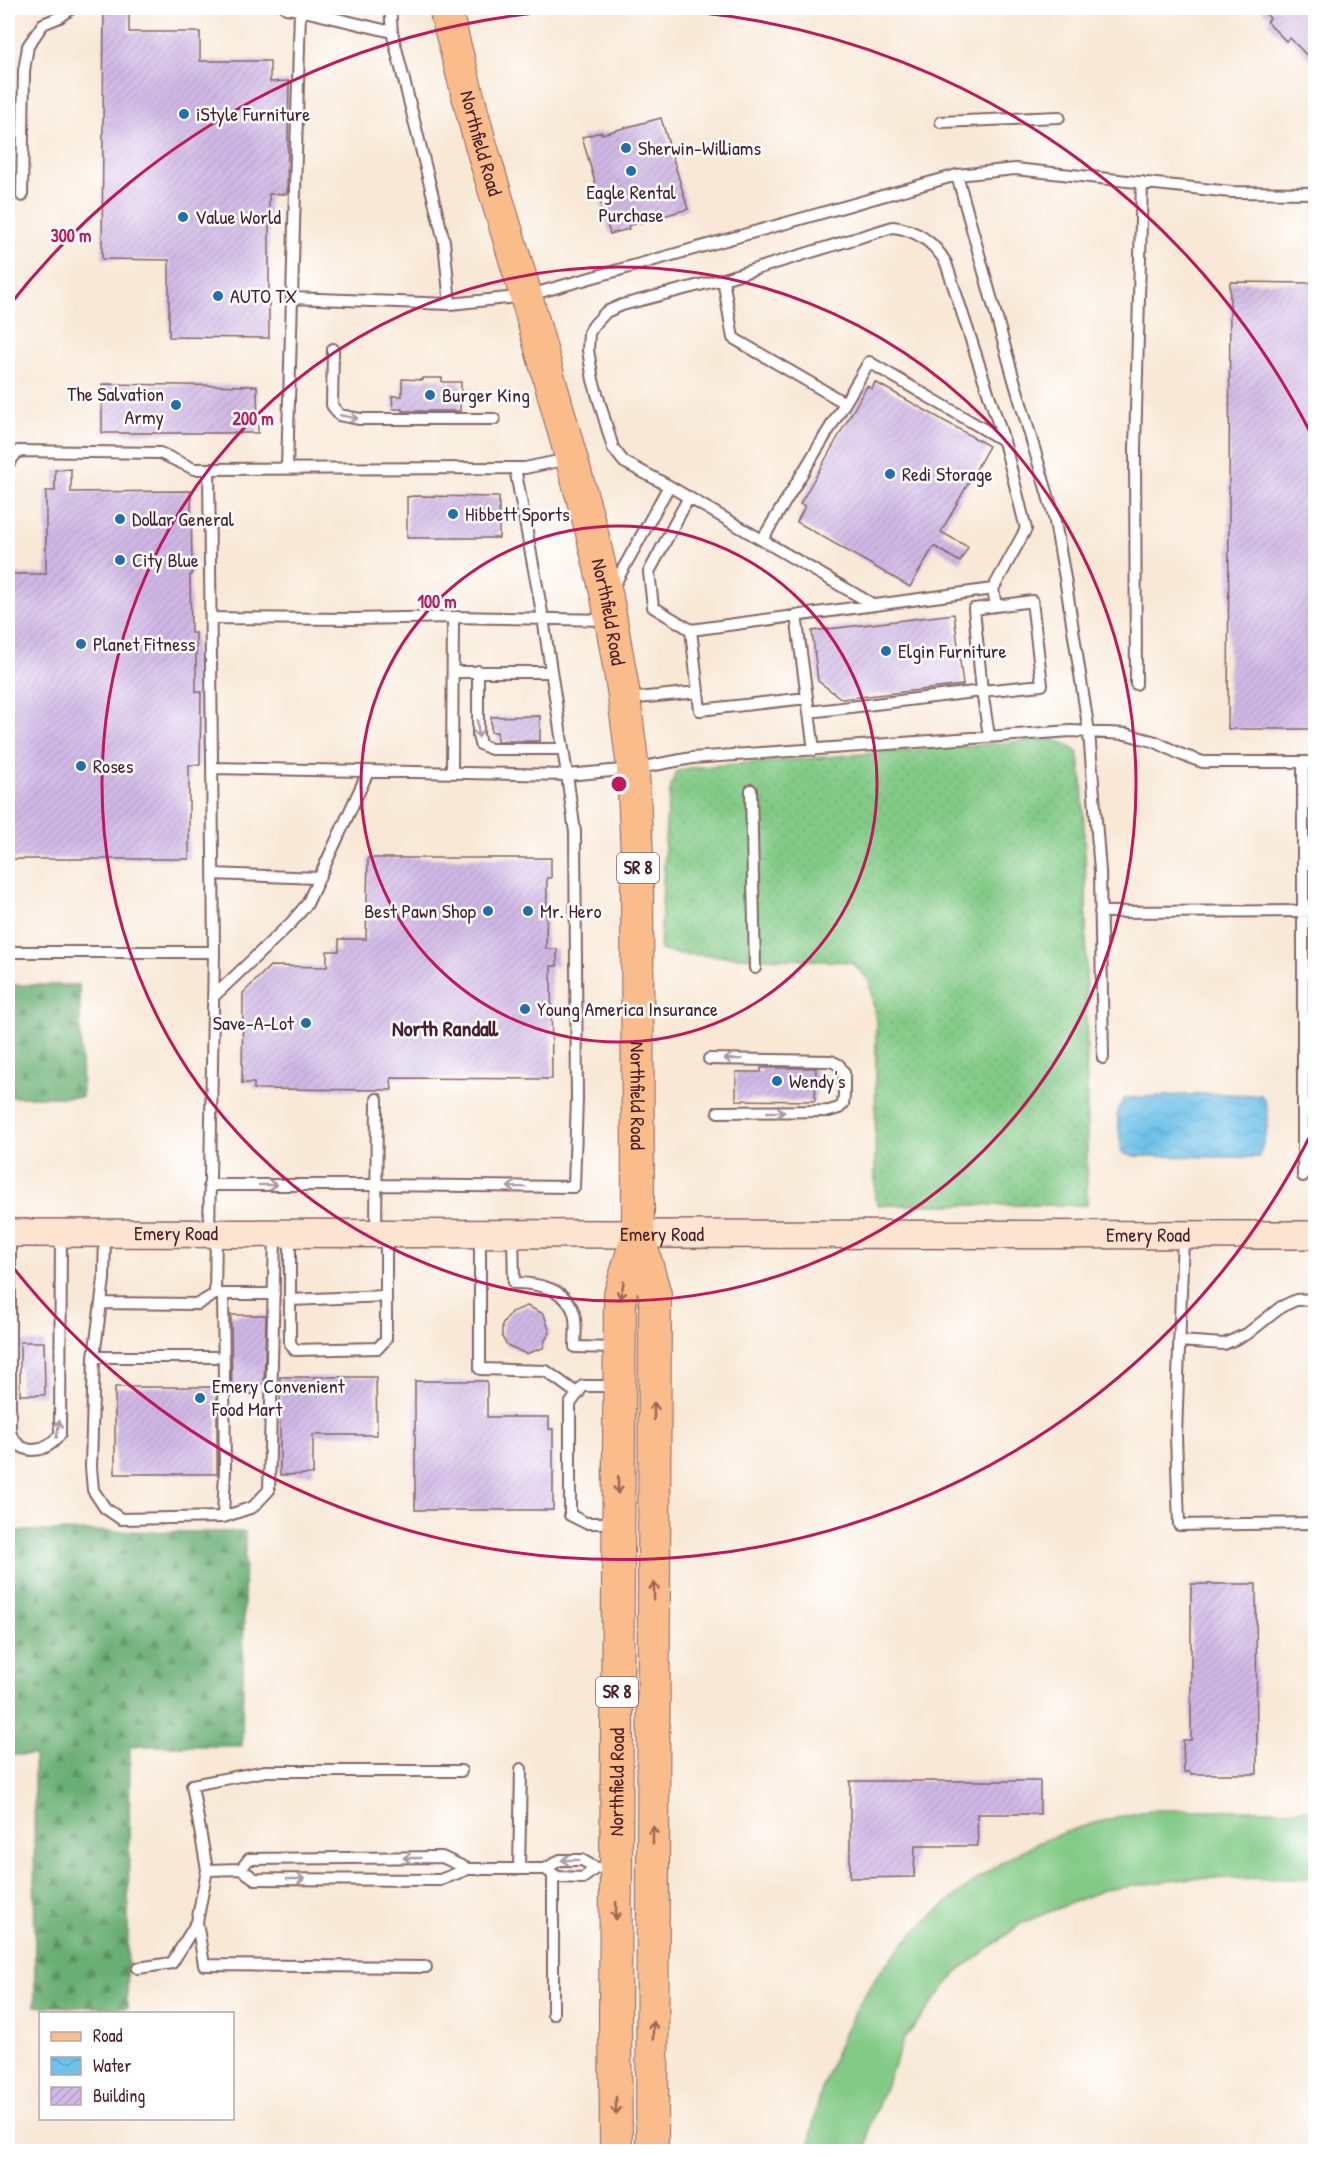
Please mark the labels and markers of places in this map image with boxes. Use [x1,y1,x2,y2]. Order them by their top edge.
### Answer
place label: iStyle Furniture [196,100,310,127]
marker: iStyle Furniture [177,107,191,121]
place label: Sherwin-Williams [638,134,761,161]
marker: Sherwin-Williams [619,141,633,155]
marker: Eagle Rental Purchase [624,164,638,178]
place label: Eagle Rental Purchase [586,178,676,228]
place label: Value World [195,203,281,230]
marker: Value World [176,210,190,224]
place label: AUTO TX [230,282,297,309]
marker: AUTO TX [211,289,225,303]
place label: The Salvation Army [67,380,164,430]
place label: Burger King [442,381,530,408]
marker: Burger King [423,388,437,402]
marker: The Salvation Army [169,398,183,412]
place label: Redi Storage [902,460,992,487]
marker: Redi Storage [883,467,897,481]
place label: Hibbett Sports [465,500,570,527]
place label: Dollar General [132,505,234,532]
marker: Hibbett Sports [446,507,460,521]
marker: Dollar General [113,512,127,526]
place label: City Blue [132,546,199,573]
marker: City Blue [113,553,127,567]
place label: Planet Fitness [93,630,196,657]
marker: Planet Fitness [74,637,88,651]
place label: Elgin Furniture [898,637,1006,664]
marker: Elgin Furniture [879,644,893,658]
place label: Roses [93,752,134,779]
marker: Roses [74,759,88,773]
centre of rings [609,774,629,794]
place label: Best Pawn Shop [364,897,476,924]
place label: Mr. Hero [540,897,602,924]
marker: Best Pawn Shop [481,904,495,918]
marker: Mr. Hero [521,904,535,918]
place label: Young America Insurance [537,995,718,1022]
marker: Young America Insurance [518,1002,532,1016]
place label: Save-A-Lot [213,1009,295,1036]
marker: Save-A-Lot [299,1016,313,1030]
place label: Wendy's [789,1067,846,1094]
marker: Wendy's [770,1074,784,1088]
place label: Emery Convenient Food Mart [211,1372,346,1422]
marker: Emery Convenient Food Mart [193,1391,207,1405]

